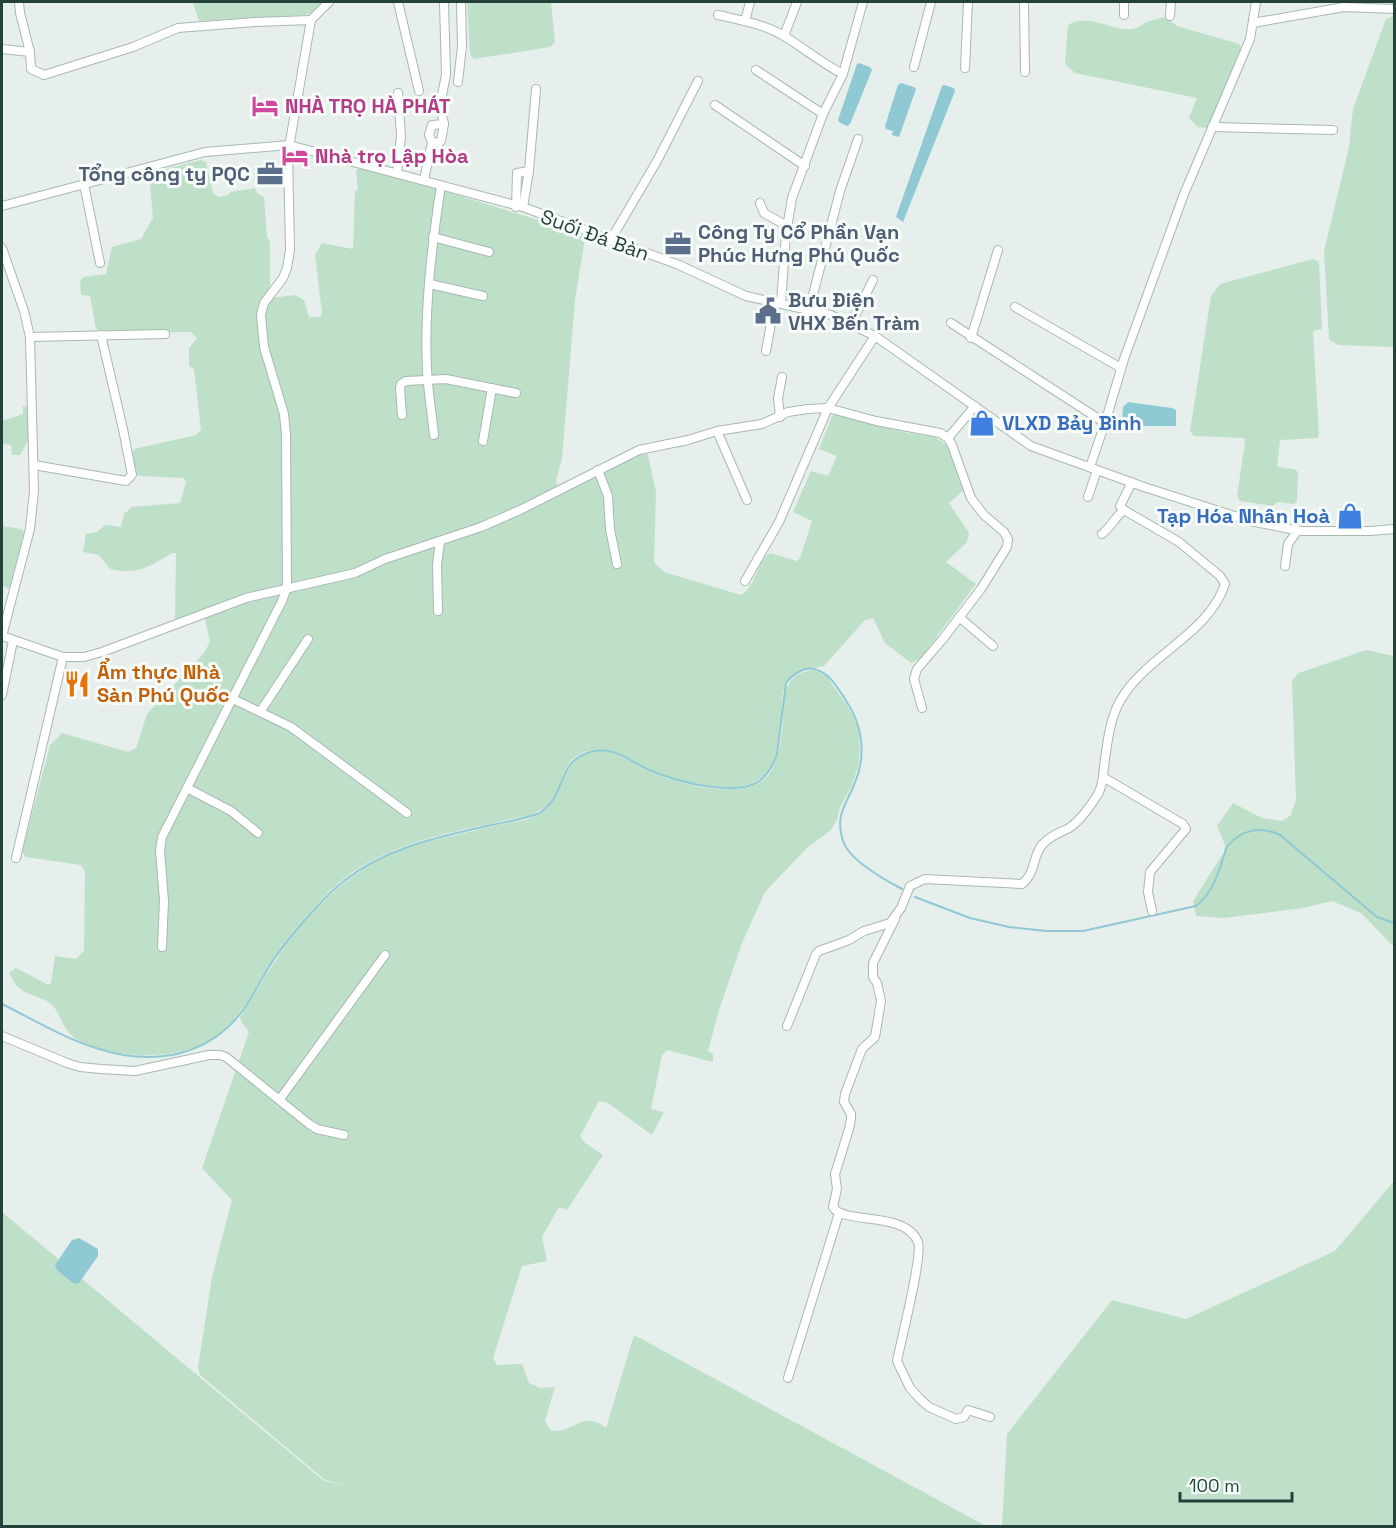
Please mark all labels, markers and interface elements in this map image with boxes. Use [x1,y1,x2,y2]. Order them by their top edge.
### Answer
hotel icon: NHÀ TRỌ HÀ PHÁT [250,91,280,121]
place label: NHÀ TRỌ HÀ PHÁT [285,93,451,119]
hotel icon: Nhà trọ Lập Hòa [280,141,310,171]
place label: Nhà trọ Lập Hòa [315,143,469,169]
office icon: Tổng công ty PQC [255,159,285,189]
place label: Tổng công ty PQC [79,161,250,187]
street label: Suối Đá Bàn [537,203,653,267]
place label: Công Ty Cổ Phần Vạn Phúc Hưng Phú Quốc [698,219,900,268]
office icon: Công Ty Cổ Phần Vạn Phúc Hưng Phú Quốc [663,229,693,259]
place label: Bưu Điện VHX Bến Tràm [788,287,920,336]
public building icon: Bưu Điện VHX Bến Tràm [753,296,783,326]
shop icon: VLXD Bảy Bình [967,408,997,438]
place label: VLXD Bảy Bình [1002,410,1142,436]
shop icon: Tạp Hóa Nhân Hoà [1335,501,1365,531]
place label: Tạp Hóa Nhân Hoà [1157,503,1330,529]
place label: Ẩm thực Nhà Sàn Phú Quốc [97,658,230,708]
restaurant icon: Ẩm thực Nhà Sàn Phú Quốc [62,669,92,699]
scale bar [1180,1465,1292,1503]
text: 100 m [1189,1474,1240,1497]

